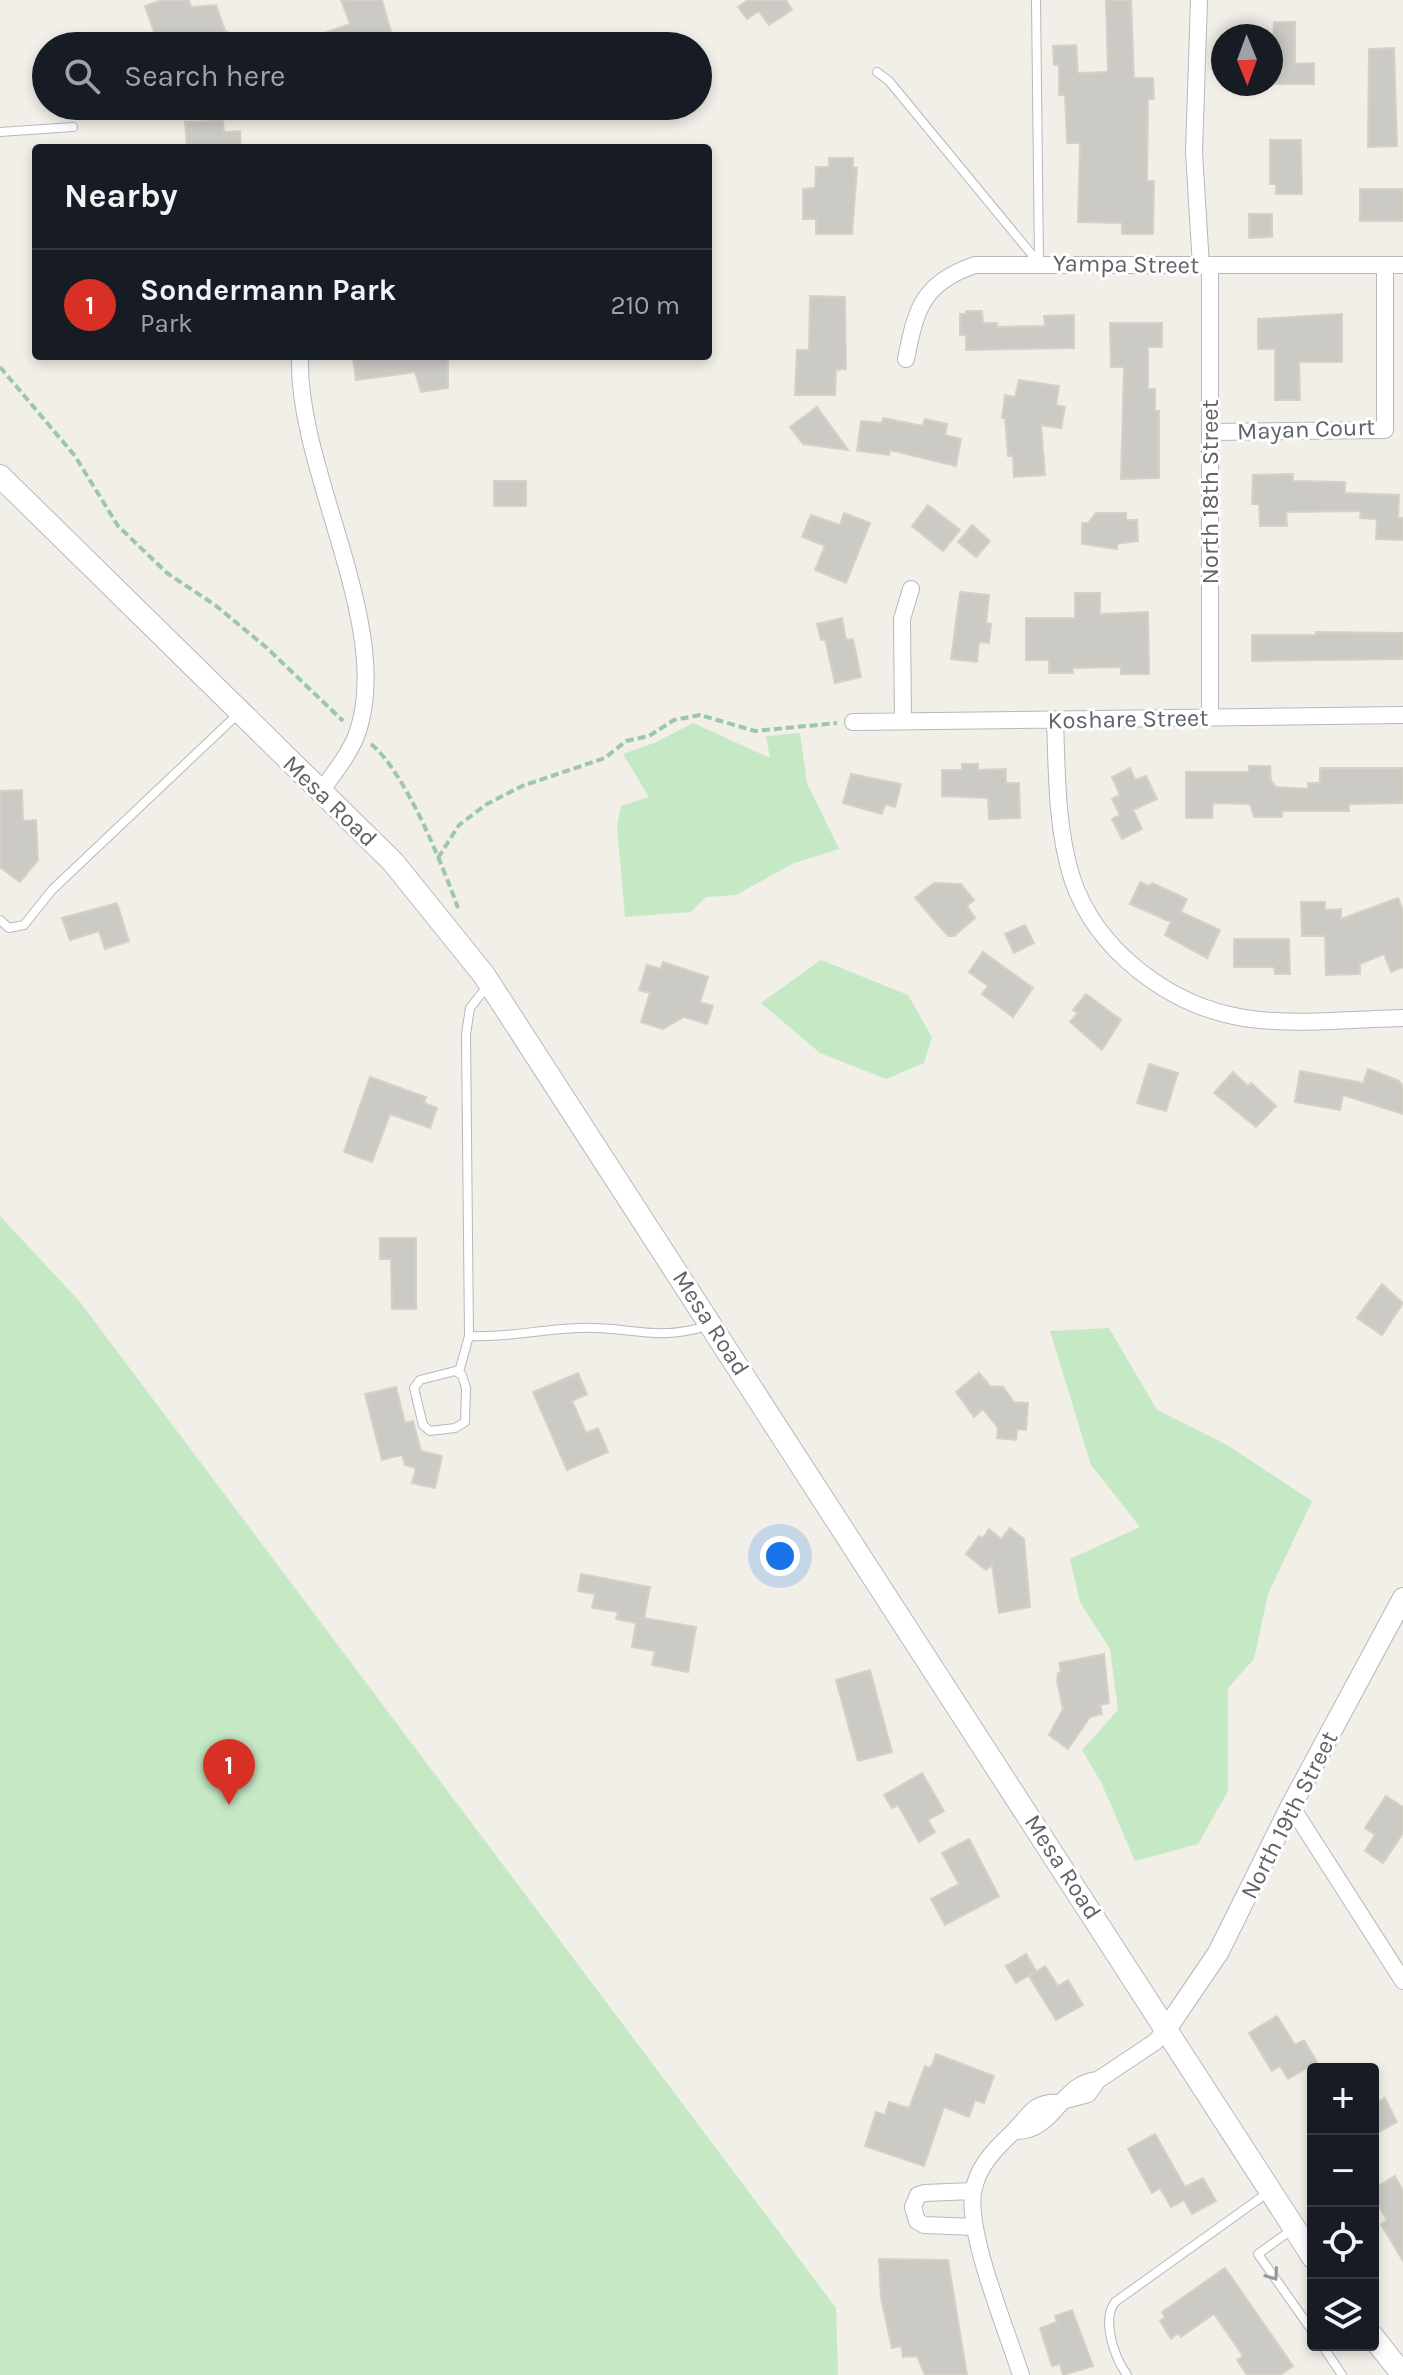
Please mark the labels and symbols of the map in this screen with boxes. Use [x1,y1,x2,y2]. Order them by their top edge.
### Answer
north arrow [1211,24,1283,96]
street label: Yampa Street [1053,249,1199,279]
street label: North 18th Street [1196,399,1224,585]
street label: Mayan Court [1236,413,1376,445]
street label: Koshare Street [1047,704,1209,734]
street label: Mesa Road [277,749,383,853]
street label: Mesa Road [667,1265,755,1381]
your location [760,1536,800,1576]
street label: North 19th Street [1235,1727,1343,1903]
pin: 1 [203,1739,255,1805]
street label: Mesa Road [1019,1809,1107,1925]
one-way arrow [1263,2266,1278,2280]

